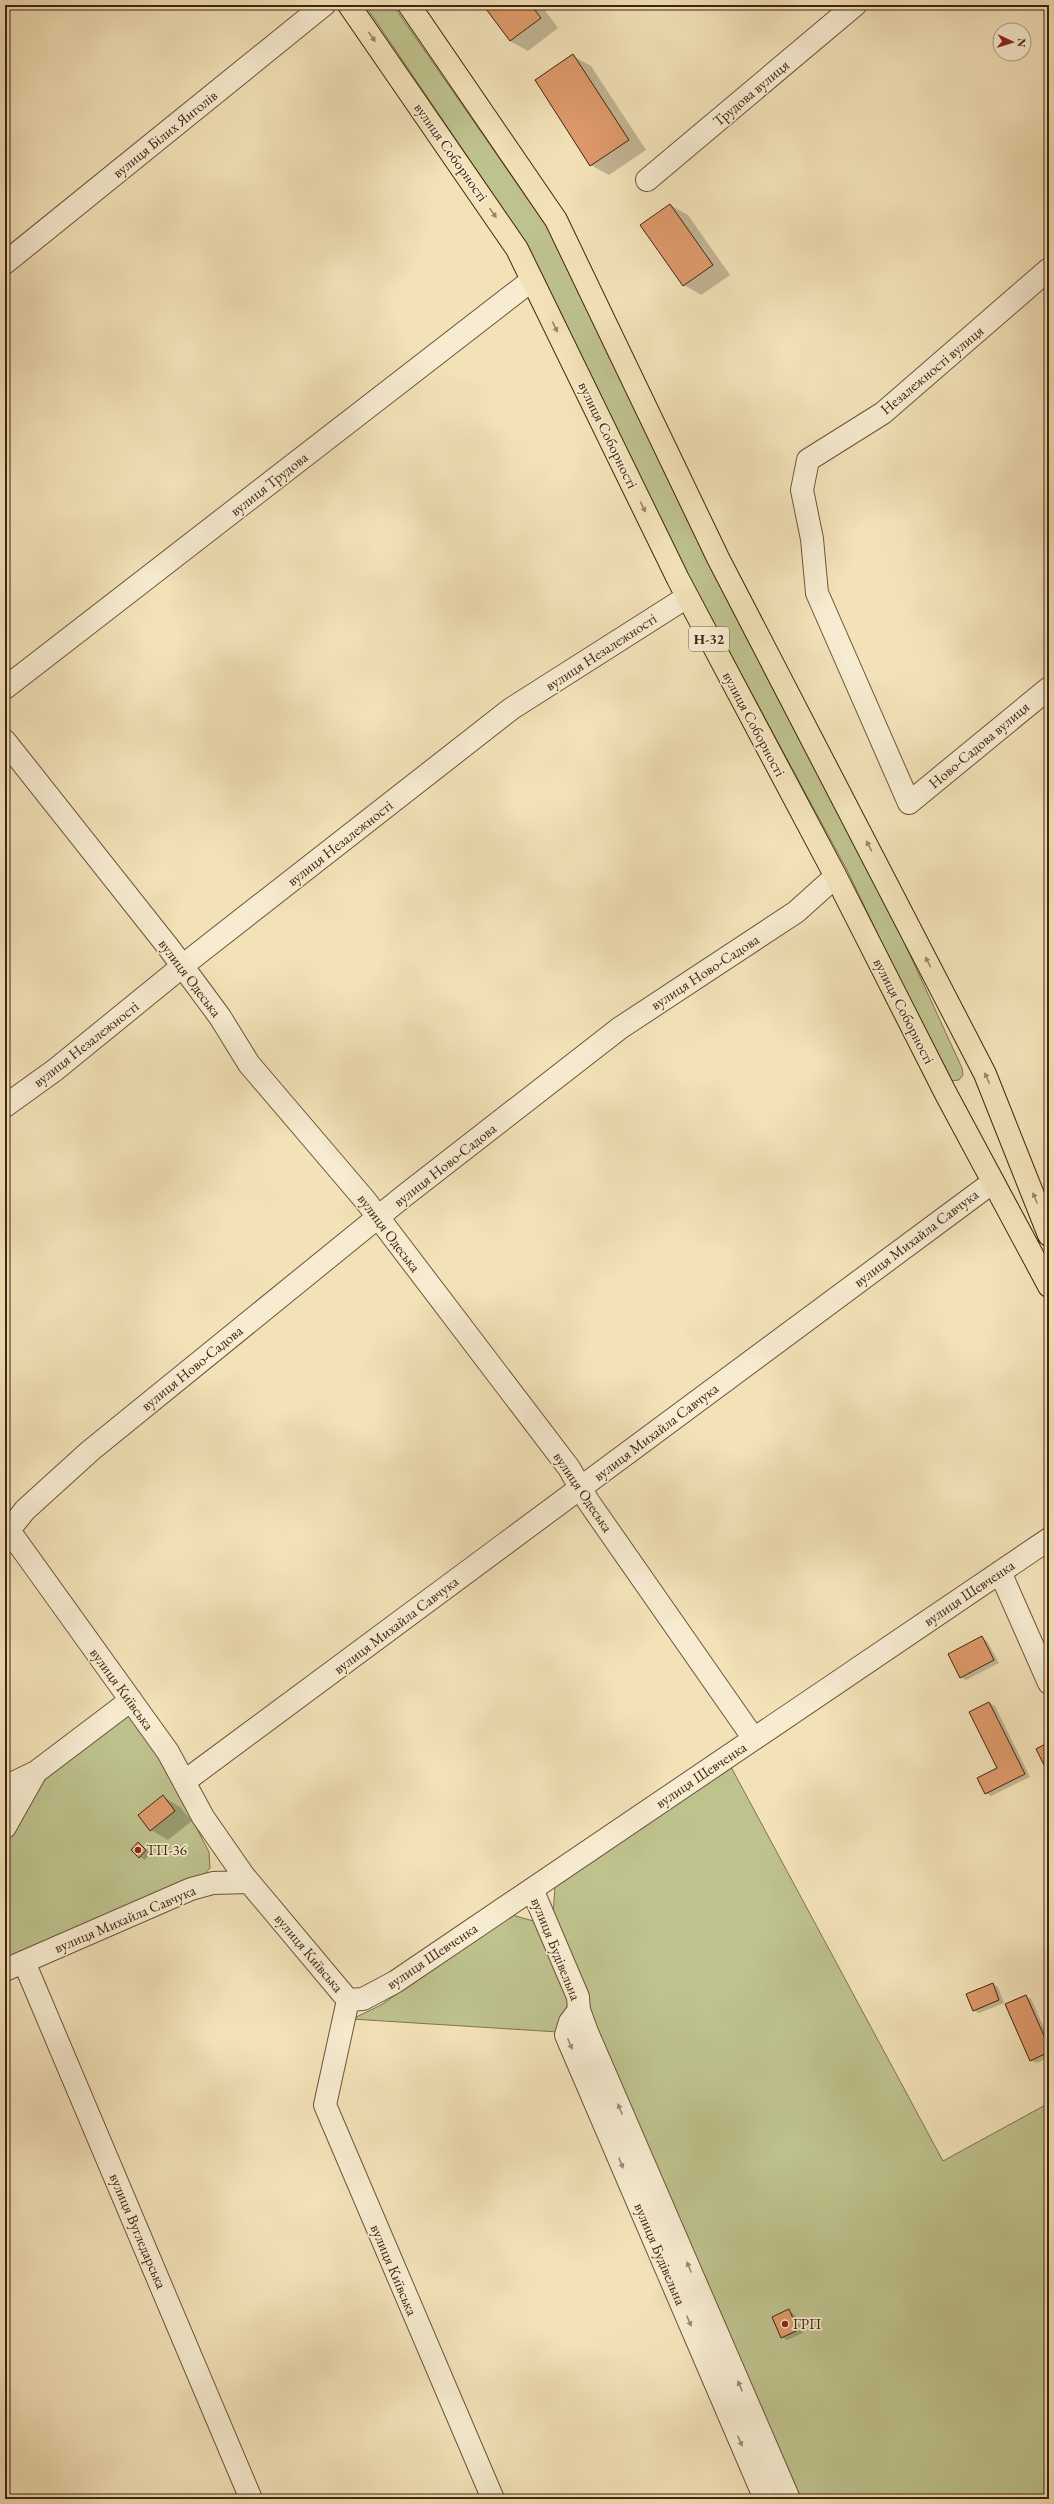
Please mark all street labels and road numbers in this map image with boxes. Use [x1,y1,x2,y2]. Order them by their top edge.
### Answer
street label: Трудова вулиця [709,55,793,130]
street label: вулиця Білих Янголів [108,85,221,182]
street label: вулиця Соборності [410,99,493,205]
street label: Незалежності вулиця [876,321,987,418]
street label: вулиця Соборності [574,378,643,492]
street label: вулиця Трудова [226,447,311,520]
street label: вулиця Незалежності [541,608,660,695]
road number: Н-32 [689,627,729,651]
street label: вулиця Соборності [719,668,790,780]
street label: Ново-Садова вулиця [924,697,1033,792]
street label: вулиця Незалежності [283,795,397,890]
street label: вулиця Ново-Садова [647,929,763,1014]
street label: вулиця Одеська [155,935,226,1021]
street label: вулиця Соборності [870,955,939,1067]
street label: вулиця Незалежності [29,996,143,1091]
street label: вулиця Ново-Садова [389,1118,500,1211]
street label: вулиця Михайла Савчука [849,1184,982,1291]
street label: вулиця Одеська [354,1190,425,1276]
street label: вулиця Ново-Садова [137,1321,246,1415]
street label: вулиця Михайла Савчука [589,1378,722,1485]
street label: вулиця Одеська [550,1448,617,1536]
street label: вулиця Шевченка [920,1555,1018,1630]
street label: вулиця Михайла Савчука [329,1571,462,1678]
street label: вулиця Київська [86,1644,159,1734]
street label: вулиця Шевченка [652,1737,750,1812]
street label: вулиця Михайла Савчука [51,1880,198,1957]
street label: вулиця Будівельна [527,1895,586,2003]
street label: вулиця Київська [271,1909,348,1996]
street label: вулиця Шевченка [383,1918,481,1993]
street label: вулиця Вугледарська [106,2170,171,2291]
street label: вулиця Будівельна [630,2200,691,2308]
street label: вулиця Київська [367,2221,422,2318]

